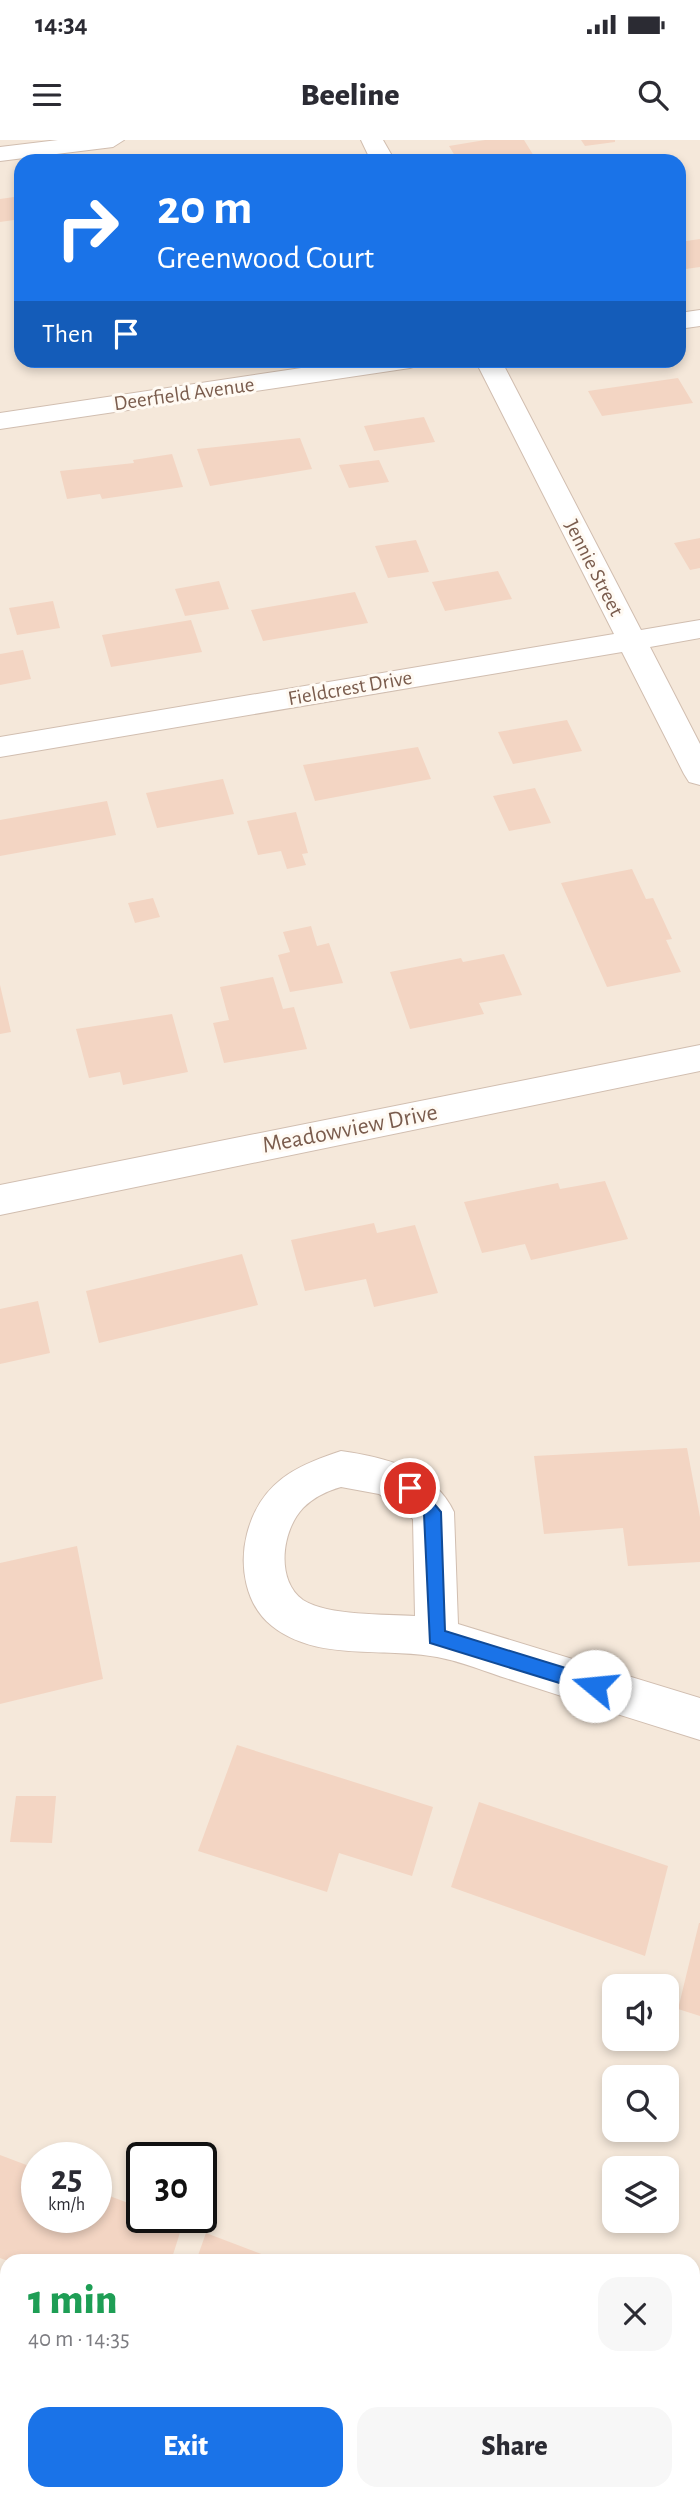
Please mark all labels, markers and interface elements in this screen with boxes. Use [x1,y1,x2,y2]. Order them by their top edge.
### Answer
text: 14:34 [35,11,88,37]
icon: menu [28,76,66,114]
icon: search [634,76,672,114]
text: Beeline [300,79,400,111]
icon: right [42,182,133,273]
text: 20 m [157,184,253,233]
text: Greenwood Court [157,242,374,274]
icon: arrive [107,315,145,353]
text: Then [42,321,93,347]
street label: Deerfield Avenue [112,374,256,414]
street label: Jennie Street [561,516,627,620]
street label: Fieldcrest Drive [286,667,414,709]
street label: Meadowview Drive [260,1100,440,1158]
pin [380,1458,440,1518]
icon: arrive [391,1469,429,1507]
position arrow [558,1649,632,1723]
map controls [602,1974,679,2233]
button: sound [602,1974,679,2051]
button: search [602,2065,679,2142]
speed limit sign: 30 [126,2142,217,2233]
button: layers [602,2156,679,2233]
text: 25 [51,2161,82,2196]
text: km/h [48,2196,85,2214]
button: close [598,2277,672,2351]
text: 1 min [28,2279,117,2321]
text: 40 m · 14:35 [28,2328,130,2351]
button: Exit [28,2407,343,2487]
button: Share [357,2407,672,2487]

